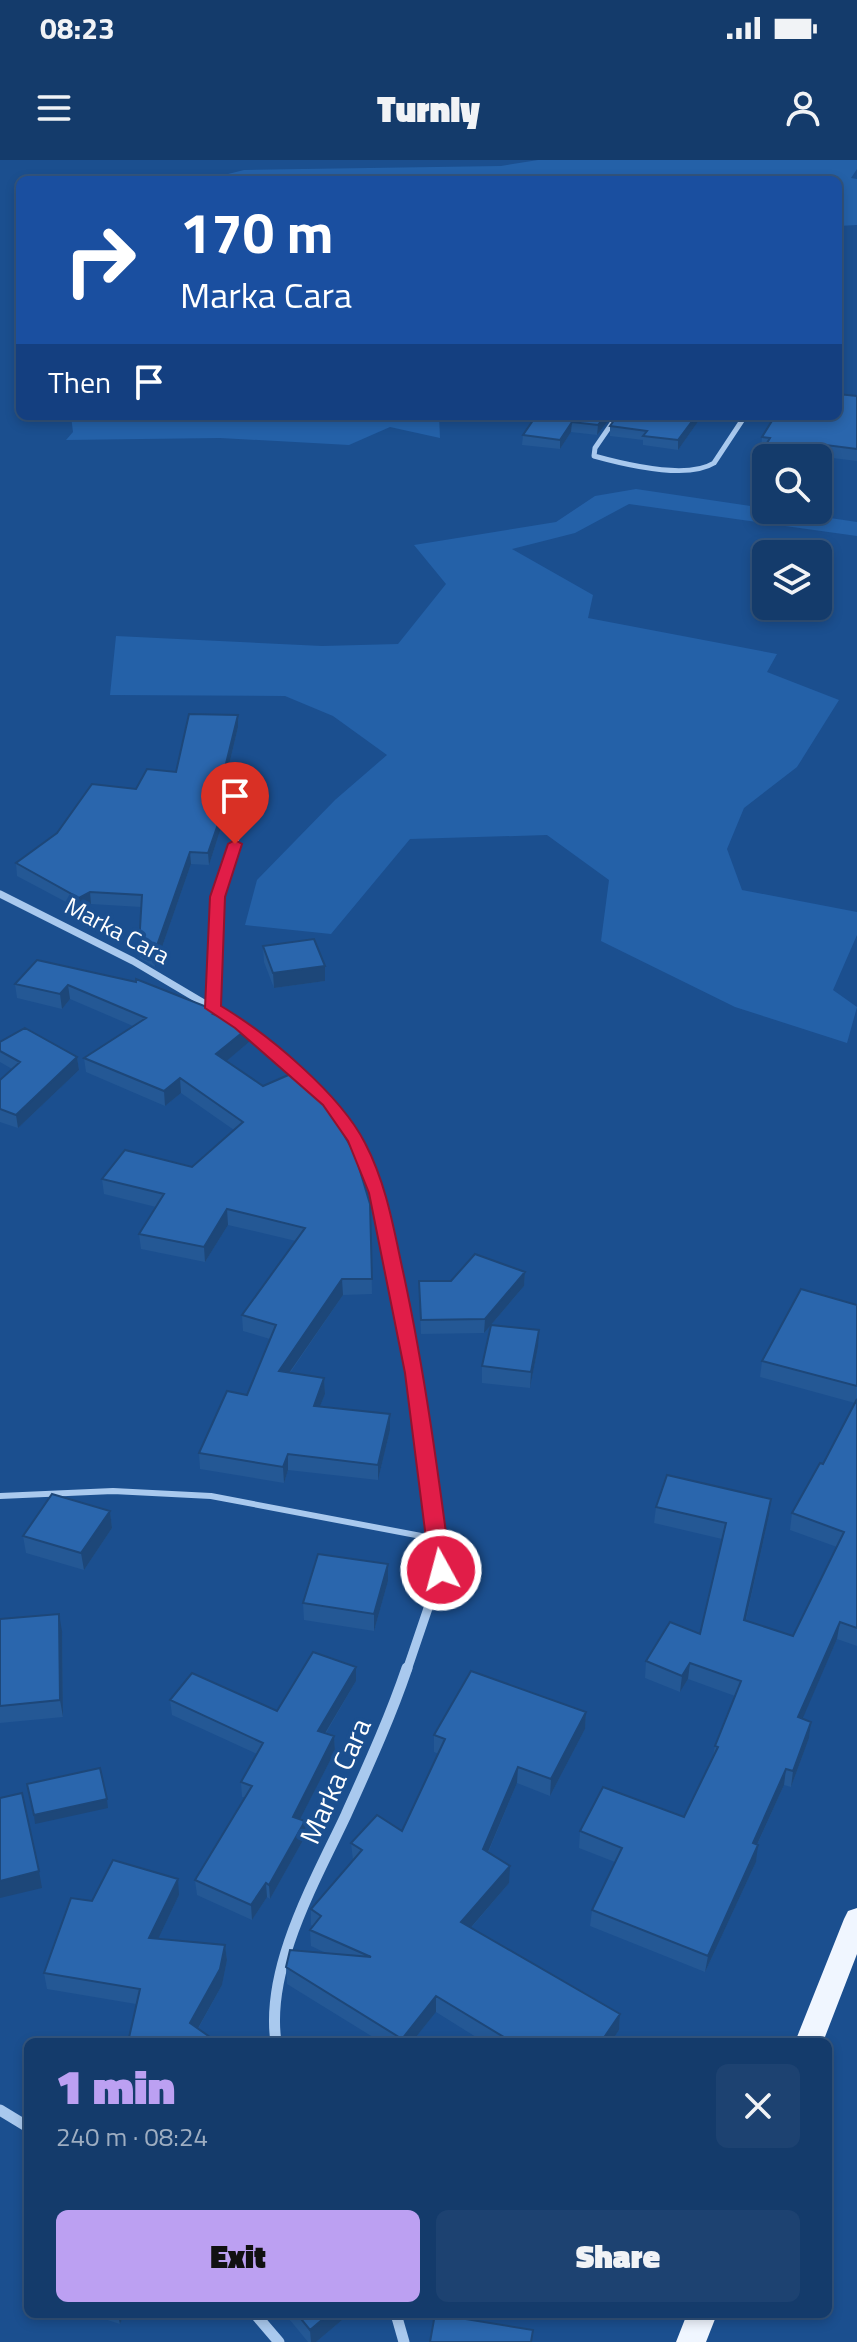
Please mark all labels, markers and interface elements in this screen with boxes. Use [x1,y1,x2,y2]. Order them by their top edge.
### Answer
text: 08:23 [40,5,115,51]
text: Turnly [377,81,480,136]
icon: menu [32,86,76,130]
icon: person [781,86,825,130]
text: 170 m [180,190,333,275]
icon: right [48,208,152,312]
text: Marka Cara [180,267,352,322]
text: Then [48,359,111,405]
icon: arrive [127,360,171,404]
map controls [752,444,832,620]
button: search [752,444,832,524]
button: layers [752,540,832,620]
pin [201,762,269,844]
icon: arrive [213,774,257,818]
street label: Marka Cara [58,887,177,973]
position arrow [399,1528,483,1612]
street label: Marka Cara [288,1711,381,1851]
text: 1 min [56,2050,175,2123]
button: close [716,2064,800,2148]
text: 240 m · 08:24 [56,2117,208,2156]
button: Exit [56,2210,420,2302]
button: Share [436,2210,800,2302]

